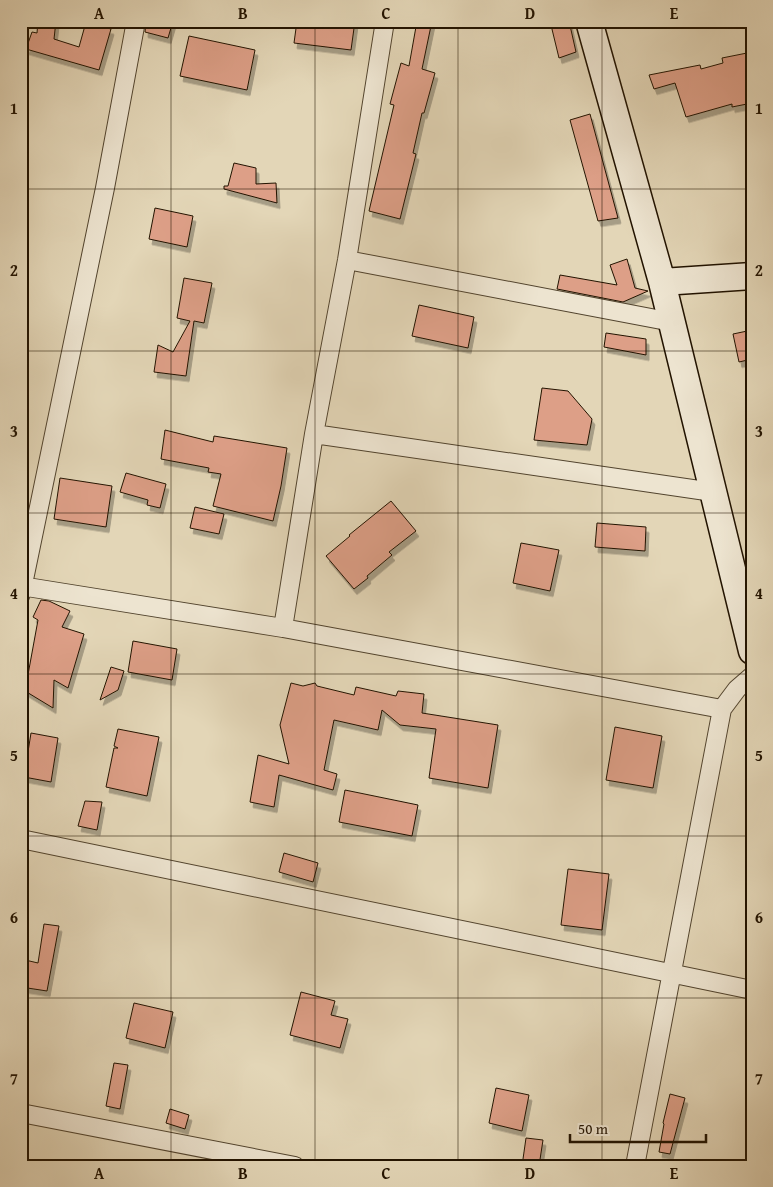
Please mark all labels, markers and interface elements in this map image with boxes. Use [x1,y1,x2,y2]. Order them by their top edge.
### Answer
text: A [94,1,105,25]
text: B [238,1,248,25]
text: C [381,1,391,25]
text: D [525,1,535,25]
text: E [670,1,679,25]
text: 1 [10,96,18,120]
text: 1 [755,96,763,120]
text: 2 [10,258,18,282]
text: 2 [755,258,763,282]
text: 3 [10,419,18,443]
text: 3 [755,419,763,443]
text: 4 [10,581,18,605]
text: 4 [755,581,763,605]
text: 5 [10,743,18,767]
text: 5 [755,743,763,767]
text: 6 [10,905,18,929]
text: 6 [755,905,763,929]
text: 7 [10,1066,18,1090]
text: 7 [755,1066,763,1090]
scale bar [570,1112,707,1144]
text: 50 m [578,1118,609,1139]
text: A [94,1161,105,1185]
text: B [238,1161,248,1185]
text: C [381,1161,391,1185]
text: D [525,1161,535,1185]
text: E [670,1161,679,1185]

